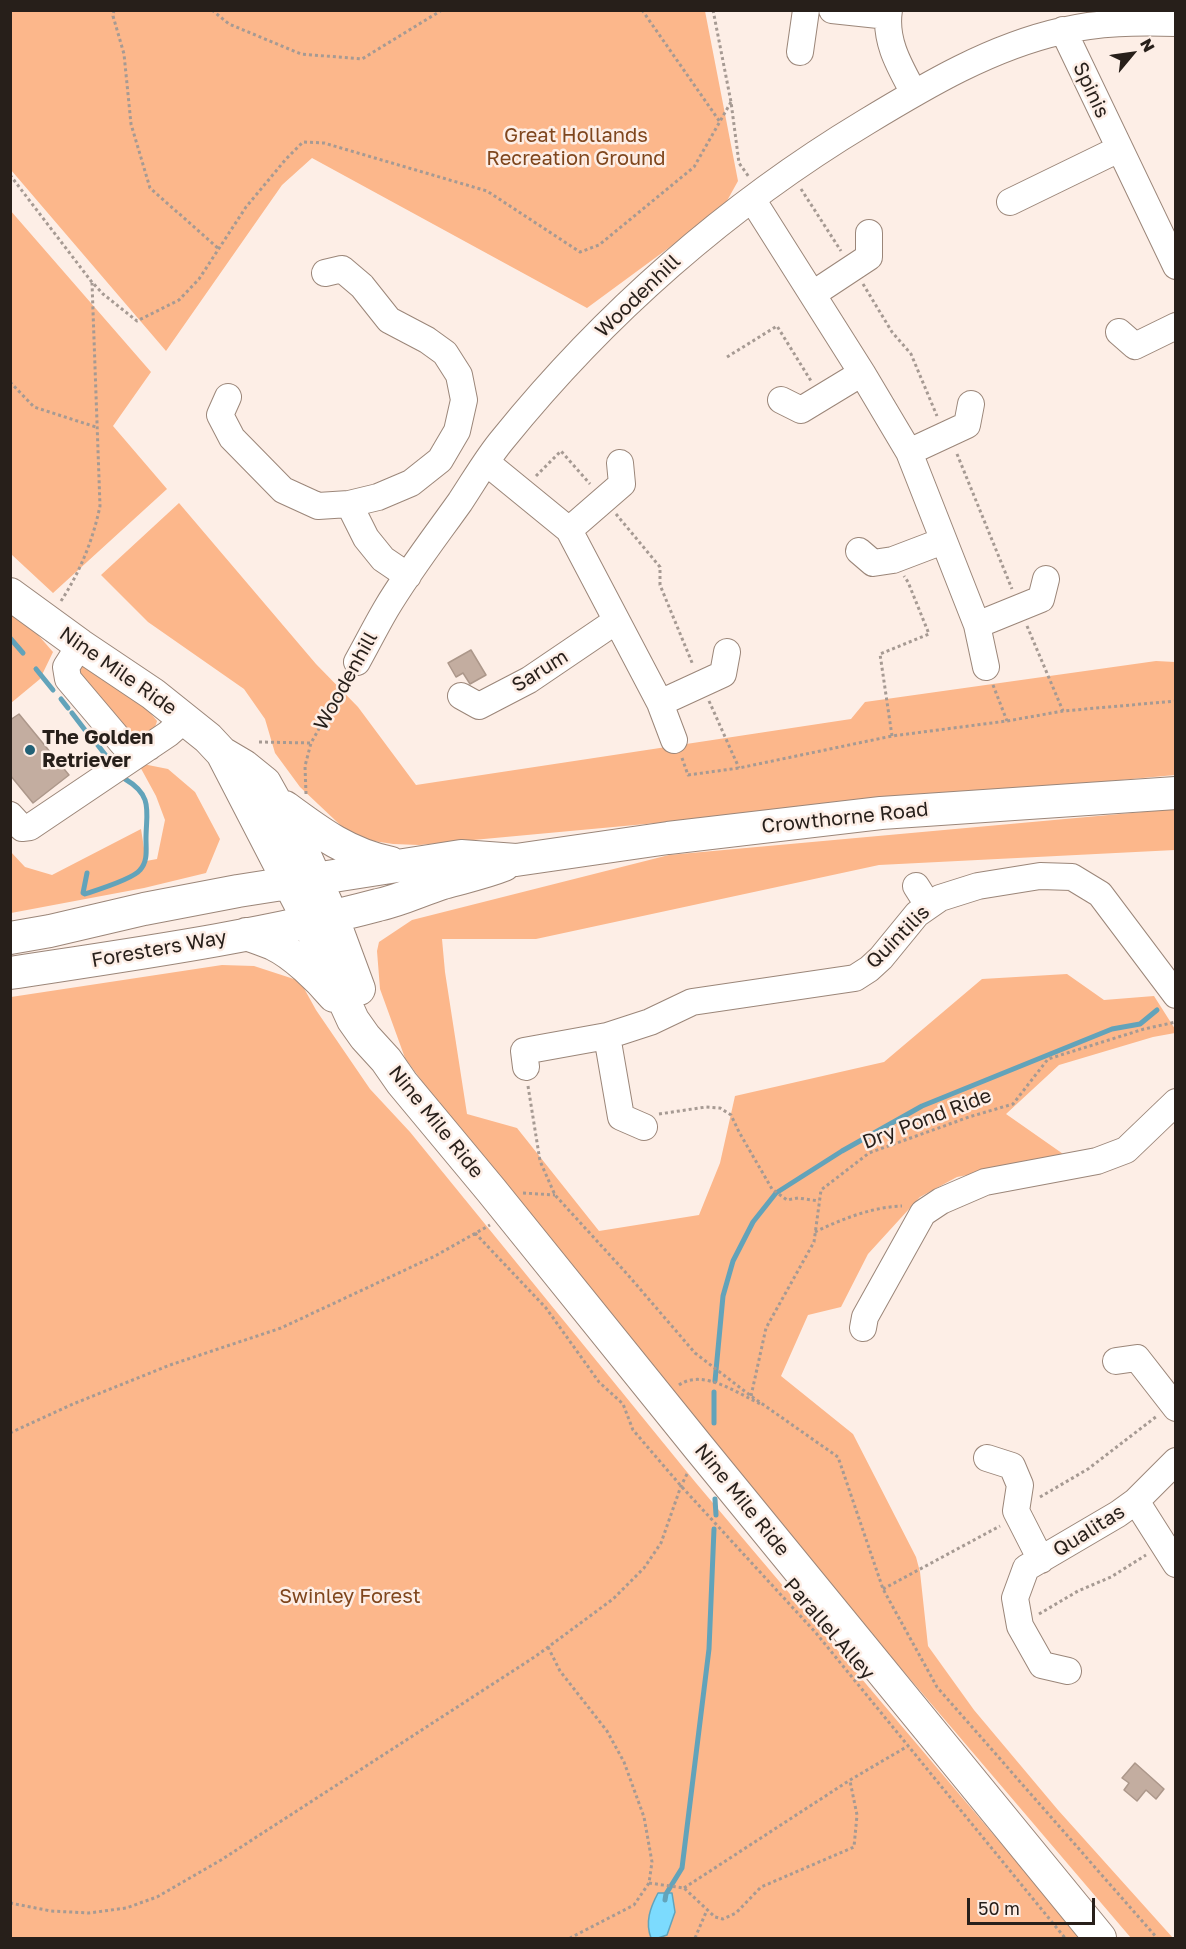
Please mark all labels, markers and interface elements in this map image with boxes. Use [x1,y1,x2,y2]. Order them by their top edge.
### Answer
north arrow [1102,24,1162,84]
text: N [1136,35,1159,55]
street label: Spinis [1068,58,1114,122]
park label: Great Hollands Recreation Ground [486,124,666,171]
street label: Woodenhill [590,249,686,343]
street label: Nine Mile Ride [55,622,181,720]
street label: Woodenhill [309,627,383,735]
street label: Sarum [507,644,573,698]
place label: The Golden Retriever [42,726,153,773]
marker: The Golden Retriever [23,743,37,757]
street label: Crowthorne Road [760,797,930,839]
street label: Quintilis [861,900,935,974]
street label: Foresters Way [89,925,229,973]
street label: Nine Mile Ride [383,1061,489,1183]
street label: Dry Pond Ride [859,1083,995,1155]
street label: Nine Mile Ride [689,1439,795,1561]
street label: Qualitas [1049,1500,1129,1562]
street label: Parallel Alley [778,1573,880,1685]
park label: Swinley Forest [279,1585,421,1609]
scale bar [970,1886,1098,1924]
text: 50 m [978,1897,1020,1919]

